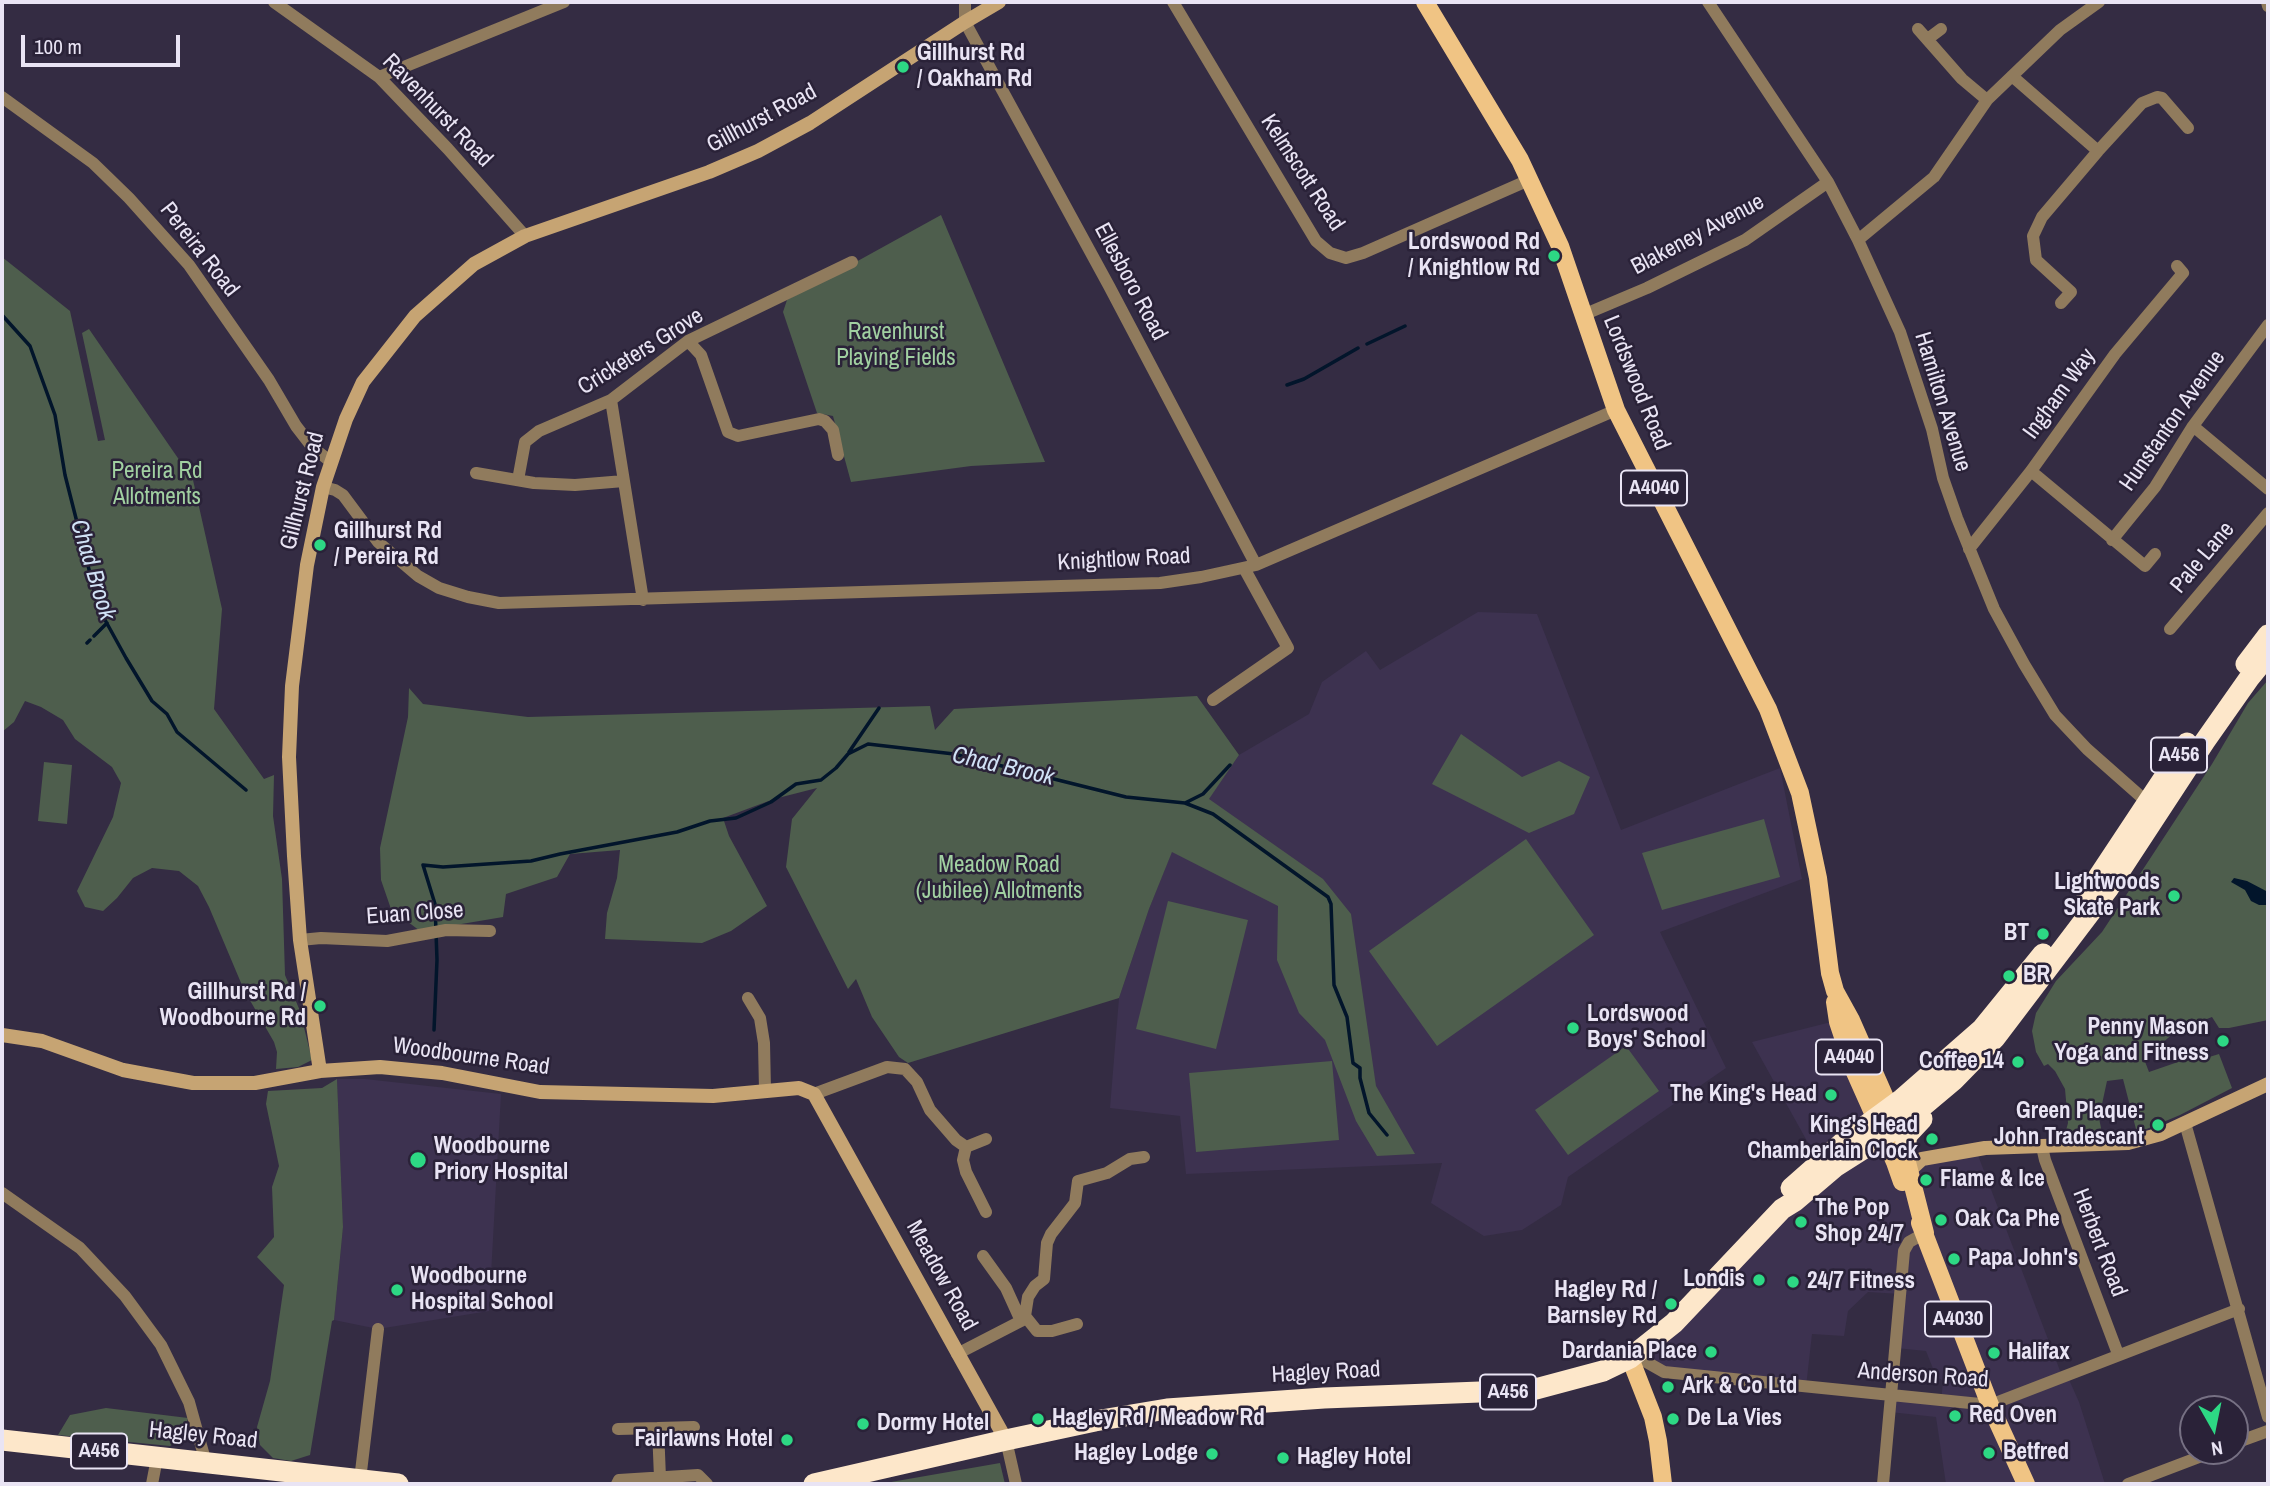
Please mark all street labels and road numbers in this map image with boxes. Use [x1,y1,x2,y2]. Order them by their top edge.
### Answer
street label: Ravenhurst Road [376,49,498,173]
street label: Gillhurst Road [702,79,822,159]
street label: Kelmscott Road [1254,110,1350,236]
street label: Blakeney Avenue [1627,188,1769,282]
street label: Pereira Road [154,197,244,303]
street label: Ellesboro Road [1088,219,1172,345]
street label: Cricketers Grove [573,303,709,401]
street label: Lordswood Road [1596,312,1676,454]
street label: Hamilton Avenue [1908,329,1976,475]
street label: Ingham Way [2018,343,2102,445]
street label: Hunstanton Avenue [2114,345,2232,497]
street label: Gillhurst Road [275,429,331,553]
road number: A4040 [1621,470,1687,505]
street label: Pale Lane [2165,517,2241,599]
street label: Knightlow Road [1057,543,1191,577]
road number: A456 [2151,738,2207,772]
street label: Euan Close [365,897,465,931]
street label: Woodbourne Road [391,1032,551,1082]
road number: A4040 [1816,1040,1882,1074]
street label: Herbert Road [2066,1185,2132,1301]
street label: Meadow Road [899,1216,983,1336]
road number: A4030 [1925,1302,1991,1336]
street label: Hagley Road [1271,1356,1381,1390]
street label: Anderson Road [1857,1358,1989,1394]
road number: A456 [1480,1374,1536,1410]
street label: Hagley Road [147,1417,259,1455]
road number: A456 [71,1434,127,1468]

